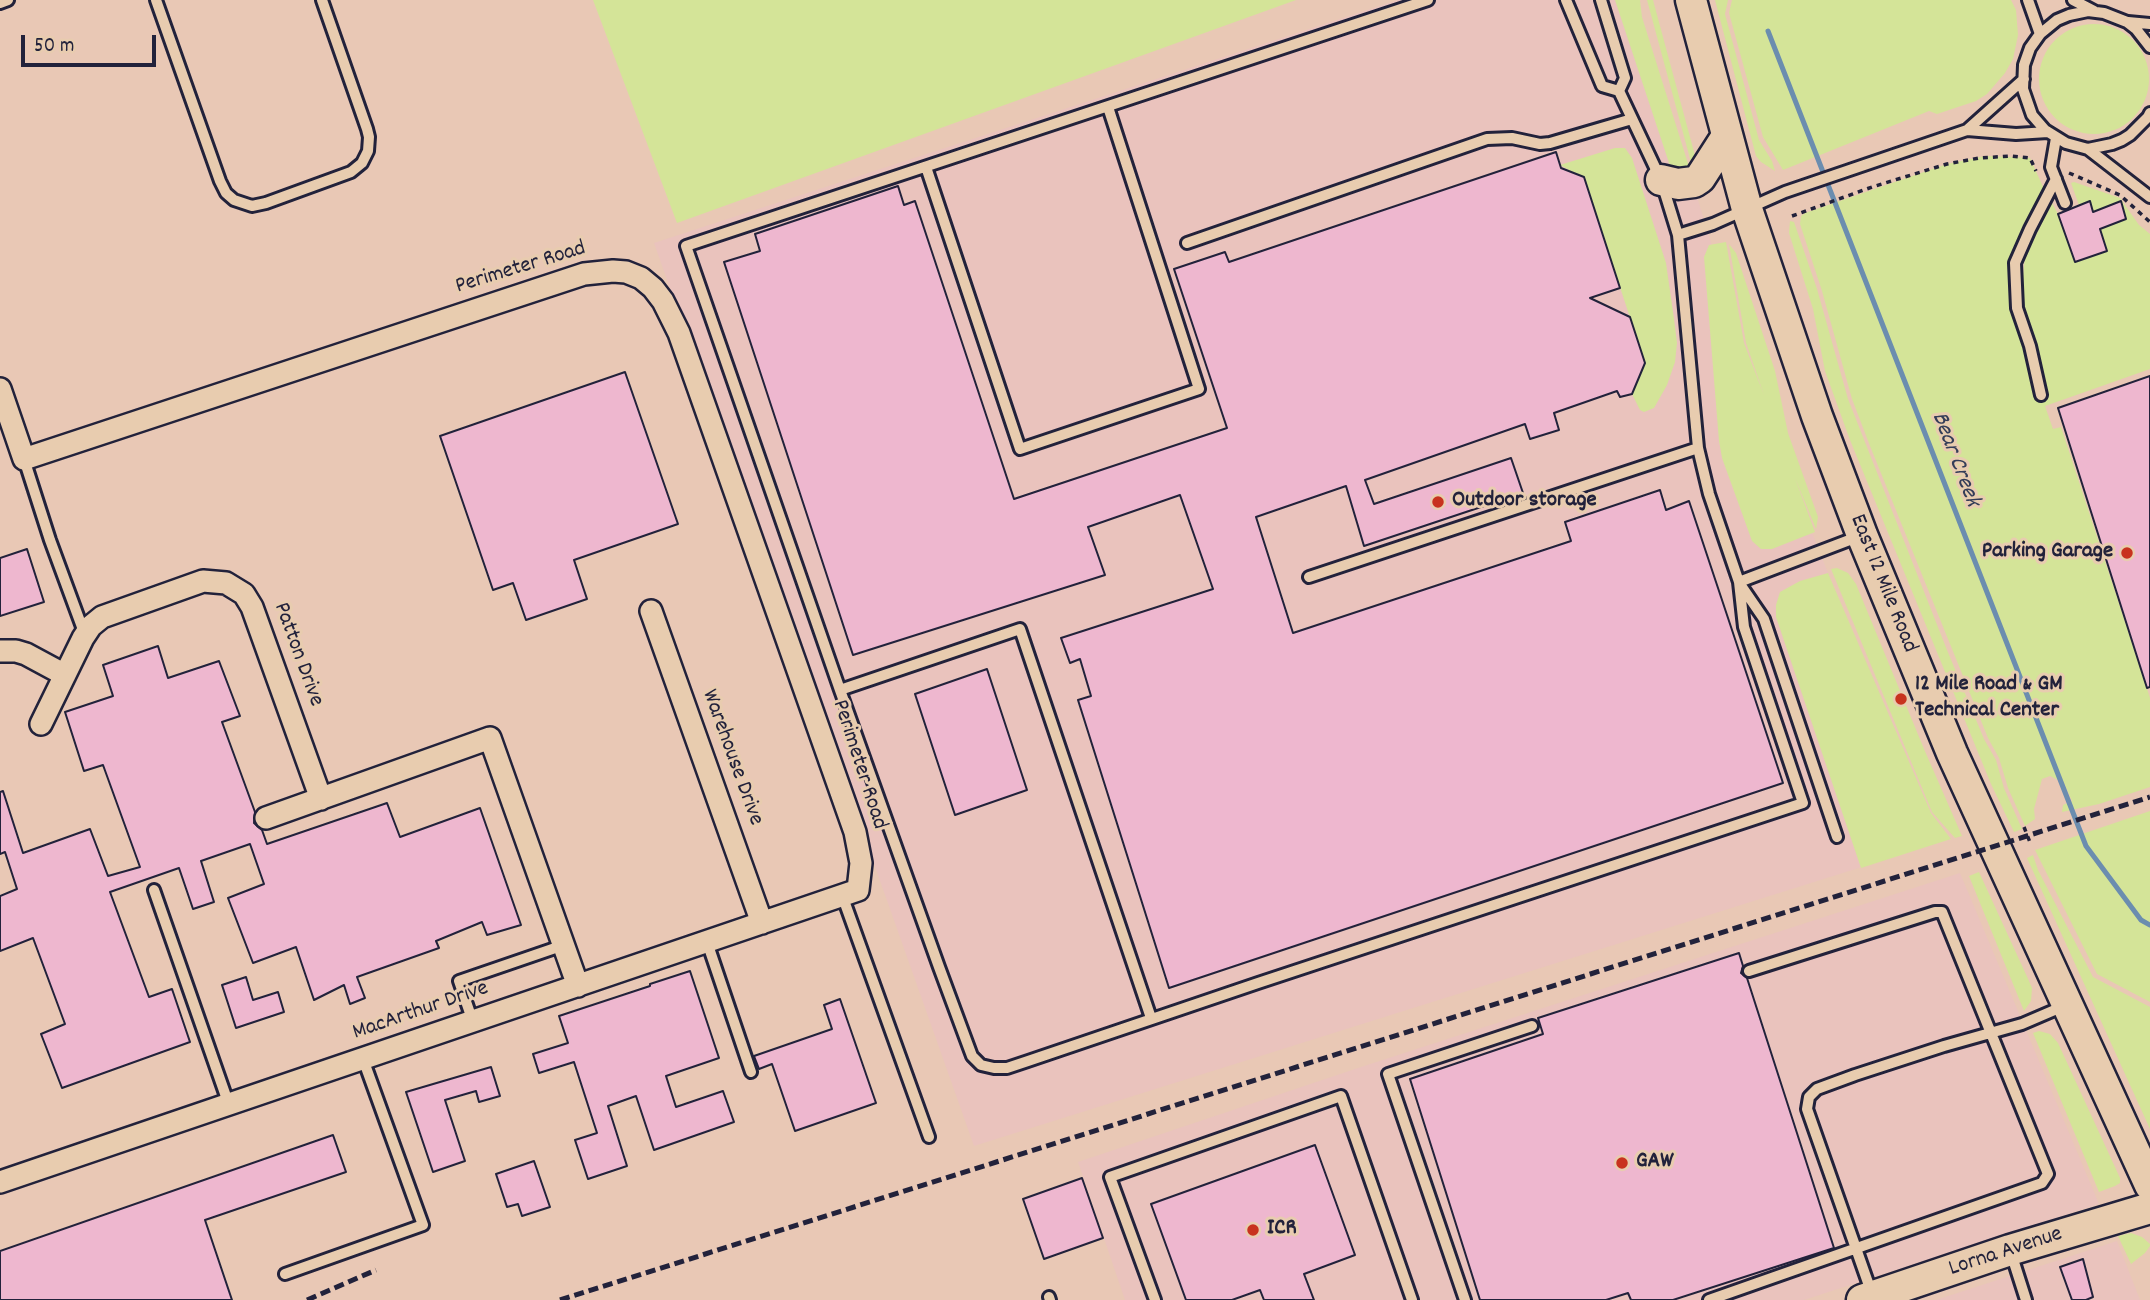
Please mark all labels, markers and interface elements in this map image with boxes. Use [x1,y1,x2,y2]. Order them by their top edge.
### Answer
scale bar [24,21,159,65]
text: 50 m [34,32,74,62]
street label: Perimeter Road [453,236,589,302]
water label: Bear Creek [1923,408,1985,512]
place label: Outdoor storage [1452,488,1597,516]
marker: Outdoor storage [1430,494,1446,510]
street label: East 12 Mile Road [1842,511,1922,657]
place label: Parking Garage [1982,539,2113,567]
marker: Parking Garage [2119,545,2135,561]
street label: Patton Drive [265,599,329,711]
place label: 12 Mile Road & GM Technical Center [1915,672,2063,726]
street label: Warehouse Drive [694,686,768,830]
marker: 12 Mile Road & GM Technical Center [1893,691,1909,707]
street label: Perimeter Road [824,697,892,833]
street label: MacArthur Drive [350,976,492,1048]
place label: GAW [1636,1149,1673,1177]
marker: GAW [1614,1155,1630,1171]
place label: ICR [1267,1216,1297,1244]
marker: ICR [1245,1222,1261,1238]
street label: Lorna Avenue [1946,1222,2066,1284]

